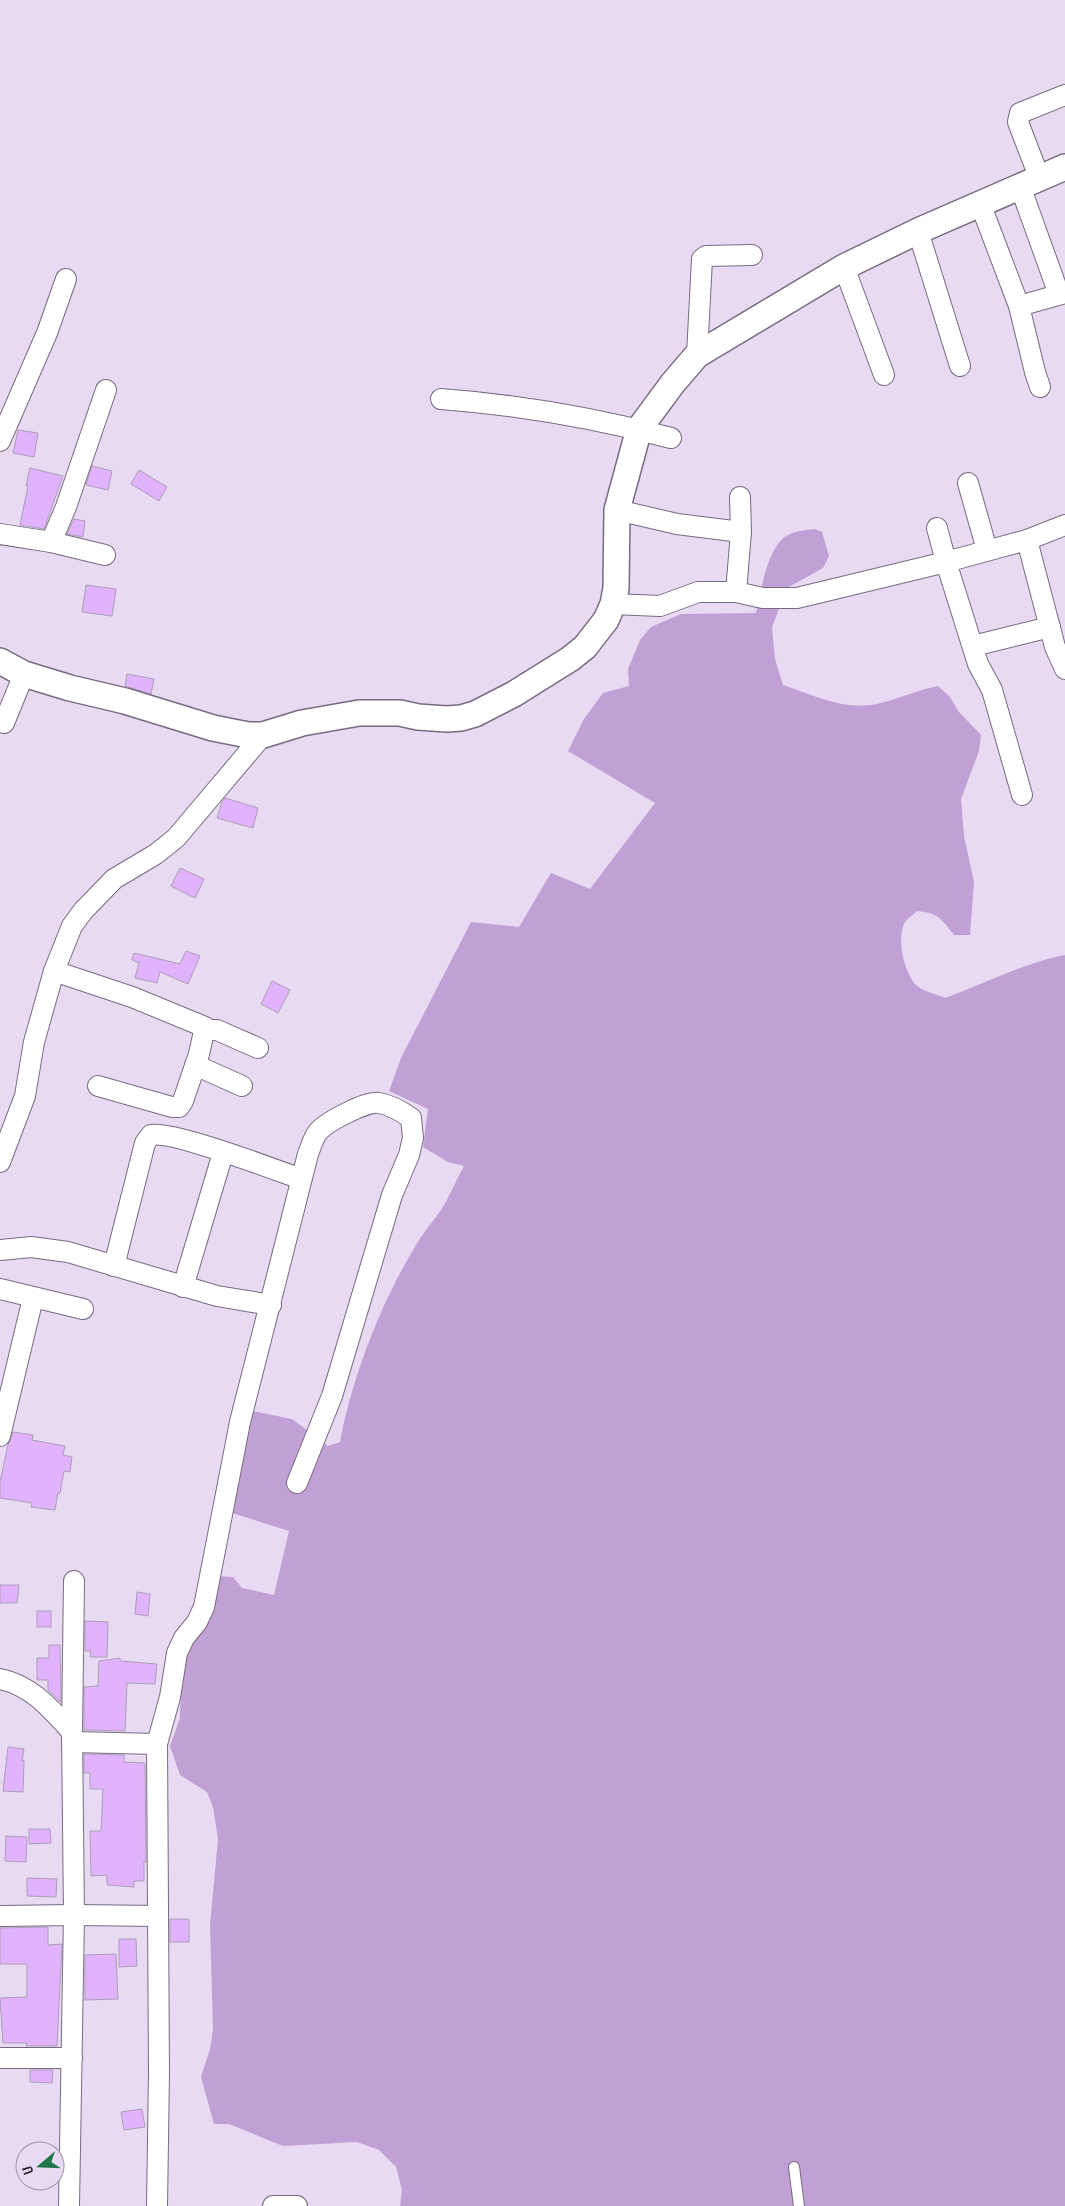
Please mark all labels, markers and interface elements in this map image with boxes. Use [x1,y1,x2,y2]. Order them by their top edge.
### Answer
north arrow [15,2141,65,2191]
text: U [19,2164,37,2177]

